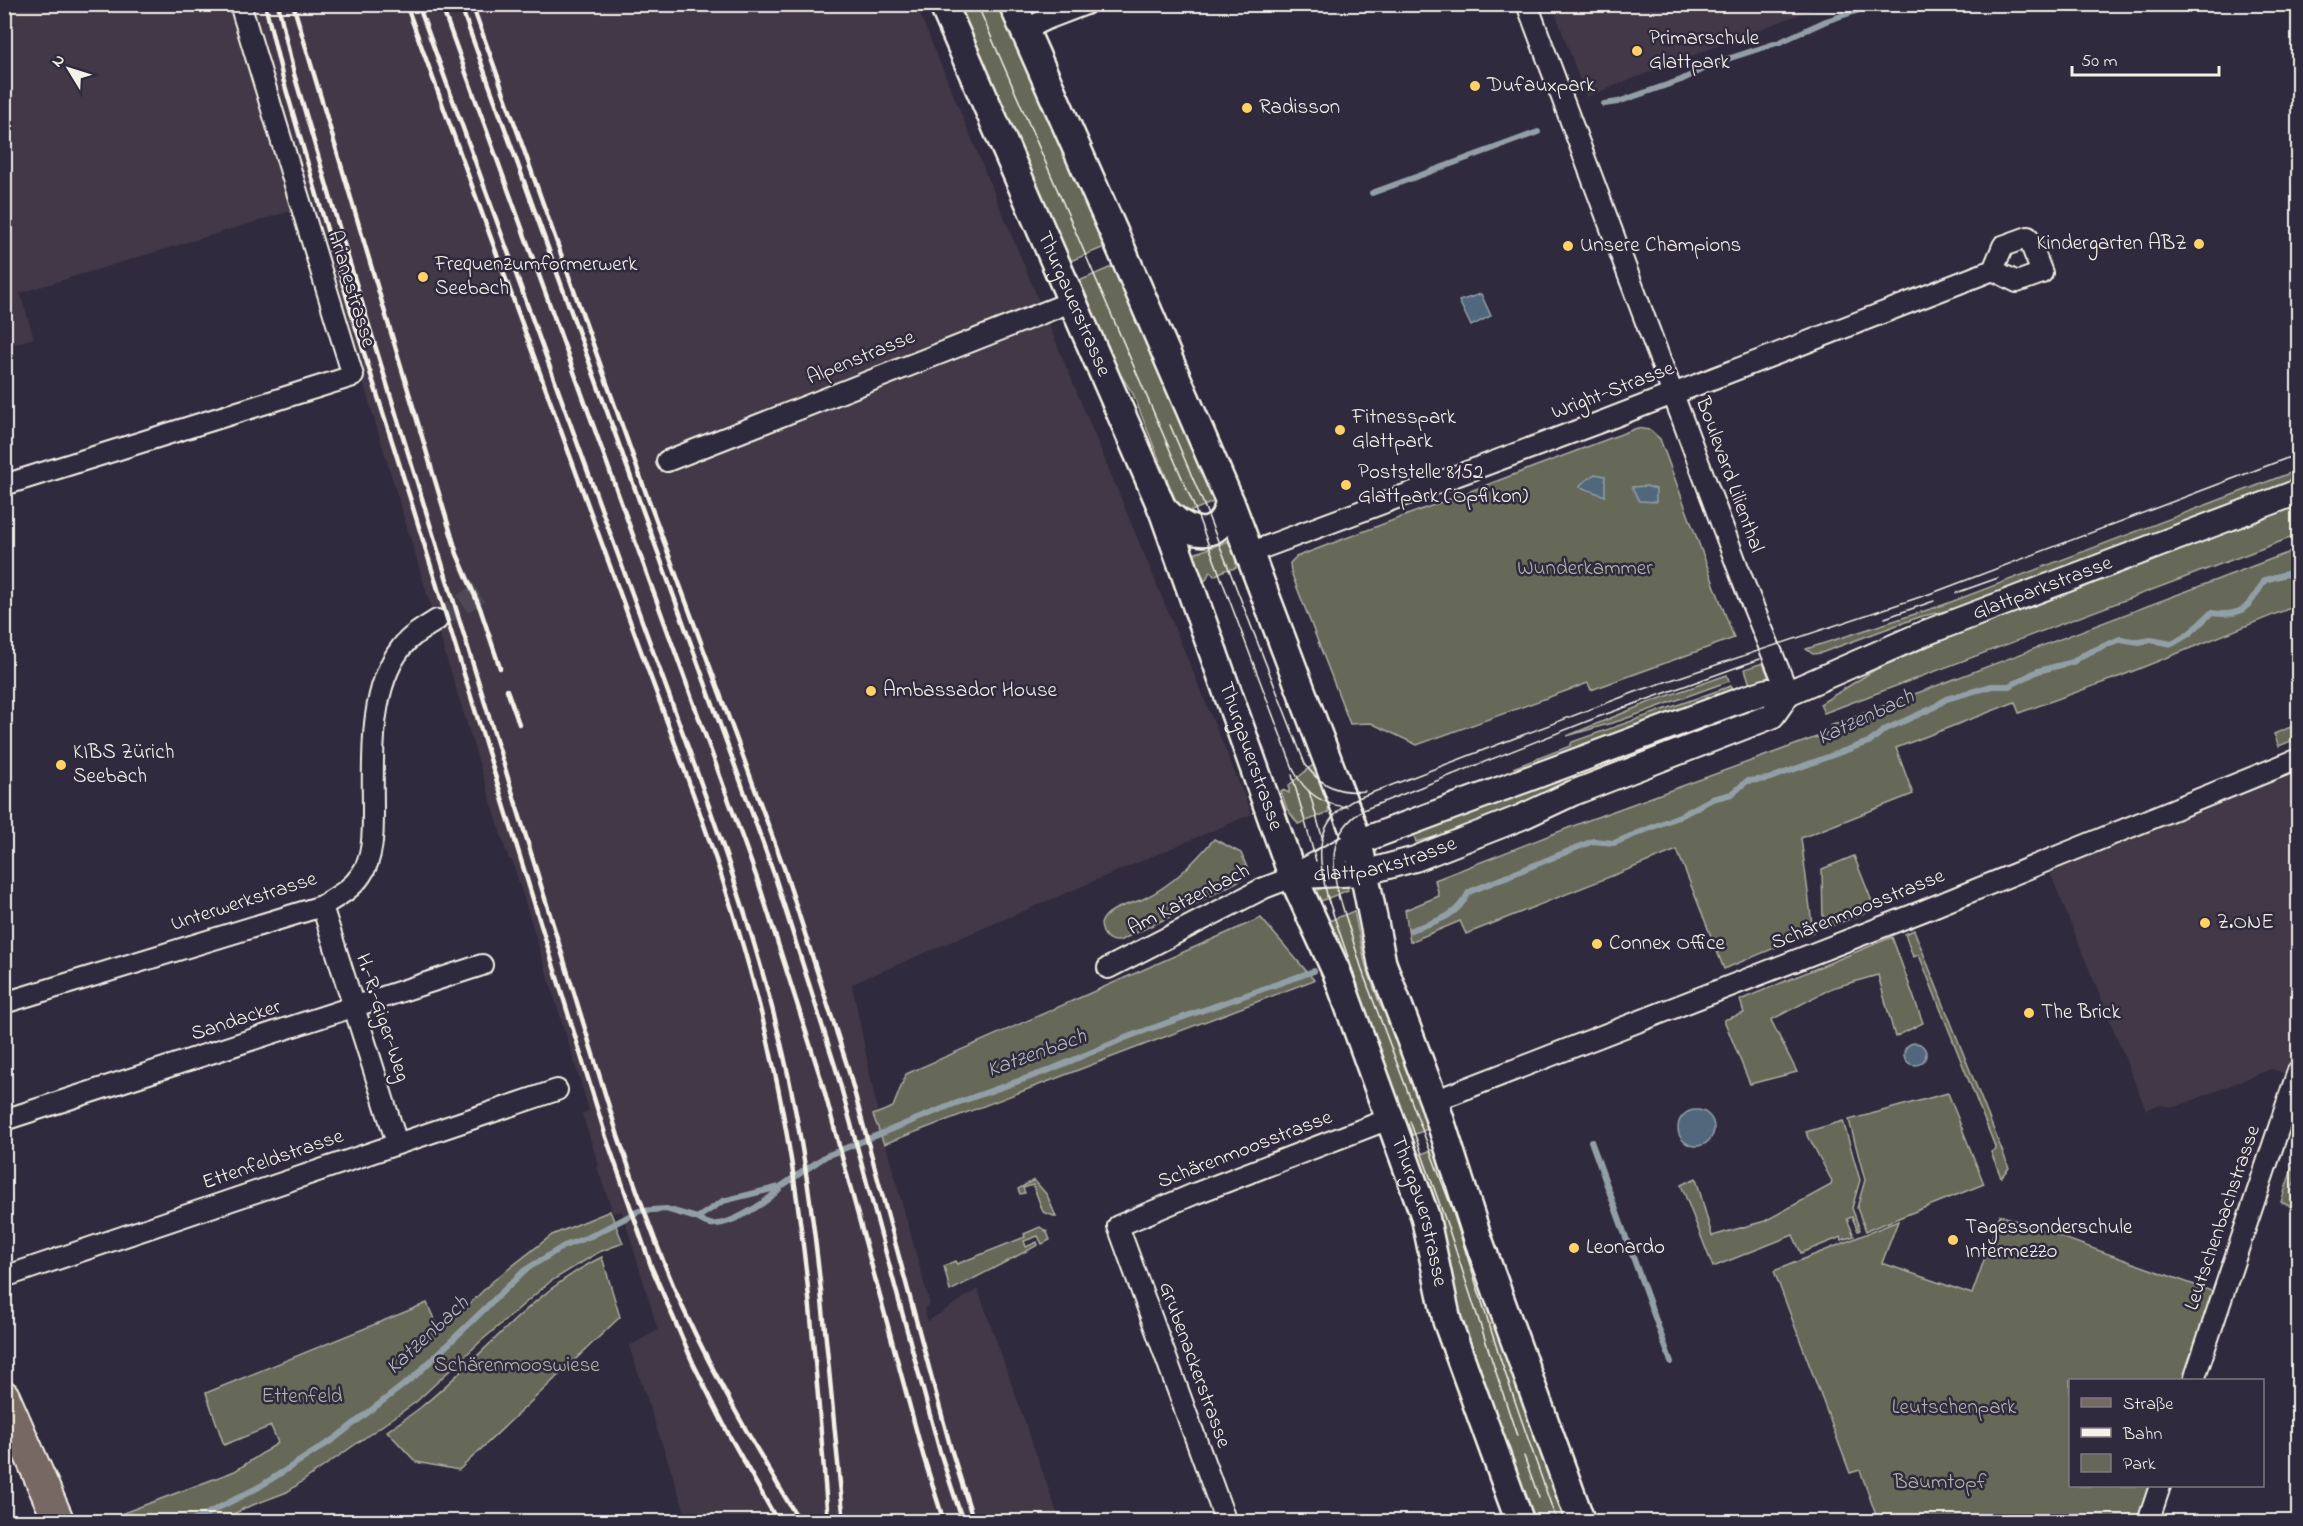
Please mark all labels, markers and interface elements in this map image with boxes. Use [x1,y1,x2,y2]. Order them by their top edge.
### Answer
place label: Primarschule Glattpark [1649,24,1760,78]
north arrow [39,39,99,99]
scale bar [2072,39,2219,77]
marker: Primarschule Glattpark [1630,44,1644,58]
text: N [46,49,72,73]
text: 50 m [2081,49,2118,75]
place label: Dufauxpark [1486,71,1596,101]
marker: Dufauxpark [1468,79,1482,93]
place label: Radisson [1259,93,1340,123]
marker: Radisson [1240,101,1254,115]
street label: Arianestrasse [319,227,383,352]
street label: Thurgauerstrasse [1029,227,1118,382]
place label: Kindergarten ABZ [2037,229,2187,261]
place label: Unsere Champions [1580,231,1741,261]
marker: Kindergarten ABZ [2192,237,2206,251]
marker: Unsere Champions [1561,239,1575,253]
place label: Frequenzumformerwerk Seebach [434,250,638,304]
marker: Frequenzumformerwerk Seebach [416,270,430,284]
street label: Alpenstrasse [803,323,920,393]
street label: Wright-Strasse [1547,354,1680,430]
street label: Boulevard Lilienthal [1687,392,1771,557]
place label: Fitnesspark Glattpark [1351,403,1457,457]
marker: Fitnesspark Glattpark [1333,423,1347,437]
place label: Poststelle 8152 Glattpark (Opfikon) [1358,458,1528,512]
marker: Poststelle 8152 Glattpark (Opfikon) [1339,478,1353,492]
street label: Glattparkstrasse [1968,548,2117,629]
park label: Wunderkammer [1517,554,1653,584]
place label: Ambassador House [883,676,1058,706]
street label: Thurgauerstrasse [1210,678,1291,835]
water label: Katzenbach [1812,681,1920,754]
marker: Ambassador House [864,684,878,698]
place label: KIBS Zürich Seebach [73,738,174,792]
marker: KIBS Zürich Seebach [54,758,68,772]
street label: Glattparkstrasse [1313,829,1462,890]
street label: Am Katzenbach [1123,856,1255,944]
street label: Schärenmoosstrasse [1767,861,1950,959]
street label: Unterwerkstrasse [167,864,321,940]
place label: Z.ONE [2217,908,2274,938]
marker: Z.ONE [2198,916,2212,930]
place label: Connex Office [1609,929,1725,959]
marker: Connex Office [1590,937,1604,951]
street label: H.-R.-Giger-Weg [345,950,417,1087]
street label: Sandacker [187,992,285,1050]
place label: The Brick [2041,998,2121,1028]
marker: The Brick [2022,1006,2036,1020]
water label: Katzenbach [983,1021,1092,1087]
street label: Schärenmoosstrasse [1153,1103,1337,1197]
street label: Leutschenbachstrasse [2177,1121,2269,1315]
street label: Ettenfeldstrasse [198,1122,348,1198]
street label: Thurgauerstrasse [1382,1132,1455,1290]
place label: Tagessonderschule Intermezzo [1965,1213,2133,1267]
place label: Leonardo [1586,1233,1665,1263]
marker: Tagessonderschule Intermezzo [1946,1233,1960,1247]
marker: Leonardo [1567,1241,1581,1255]
street label: Grubenackerstrasse [1150,1278,1238,1453]
water label: Katzenbach [379,1289,477,1383]
park label: Schärenmooswiese [434,1351,600,1381]
legend [2069,1379,2264,1487]
park label: Ettenfeld [261,1382,343,1412]
text: Straße [2123,1392,2174,1418]
park label: Leutschenpark [1892,1393,2017,1423]
text: Bahn [2122,1422,2162,1448]
text: Park [2123,1452,2156,1478]
park label: Baumtopf [1893,1468,1987,1498]

